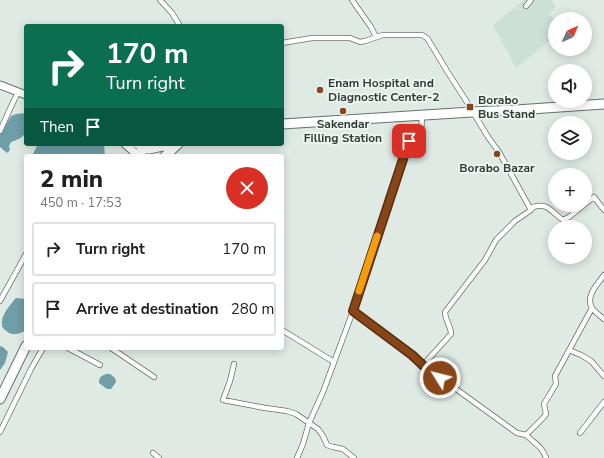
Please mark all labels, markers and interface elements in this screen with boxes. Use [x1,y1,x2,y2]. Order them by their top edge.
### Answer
north arrow [548,12,592,56]
map controls [548,12,592,264]
text: 170 m [106,35,189,73]
icon: right [40,40,92,92]
button: sound [548,64,592,108]
text: Turn right [106,71,185,95]
place label: Enam Hospital and Diagnostic Center-2 [328,75,440,105]
marker: Enam Hospital and Diagnostic Center-2 [315,85,325,95]
place label: Borabo Bus Stand [478,92,535,122]
marker: Borabo Bus Stand [465,102,475,112]
marker: Sakendar Filling Station [338,106,348,116]
icon: arrive [82,116,104,138]
place label: Sakendar Filling Station [304,116,382,146]
button: layers [548,116,592,160]
text: Then [40,117,74,137]
pin [392,124,426,158]
icon: arrive [398,130,420,152]
marker: Borabo Bazar [492,149,502,159]
place label: Borabo Bazar [459,160,535,176]
text: 2 min [40,163,103,195]
button: close [226,167,268,209]
button: + [548,168,592,212]
text: 450 m · 17:53 [40,194,122,212]
button: − [548,220,592,264]
icon: right [42,238,64,260]
text: Turn right [76,239,145,259]
text: 170 m [222,239,266,259]
icon: arrive [42,298,64,320]
text: Arrive at destination [76,299,219,319]
text: 280 m [231,299,274,319]
position arrow [419,357,461,399]

